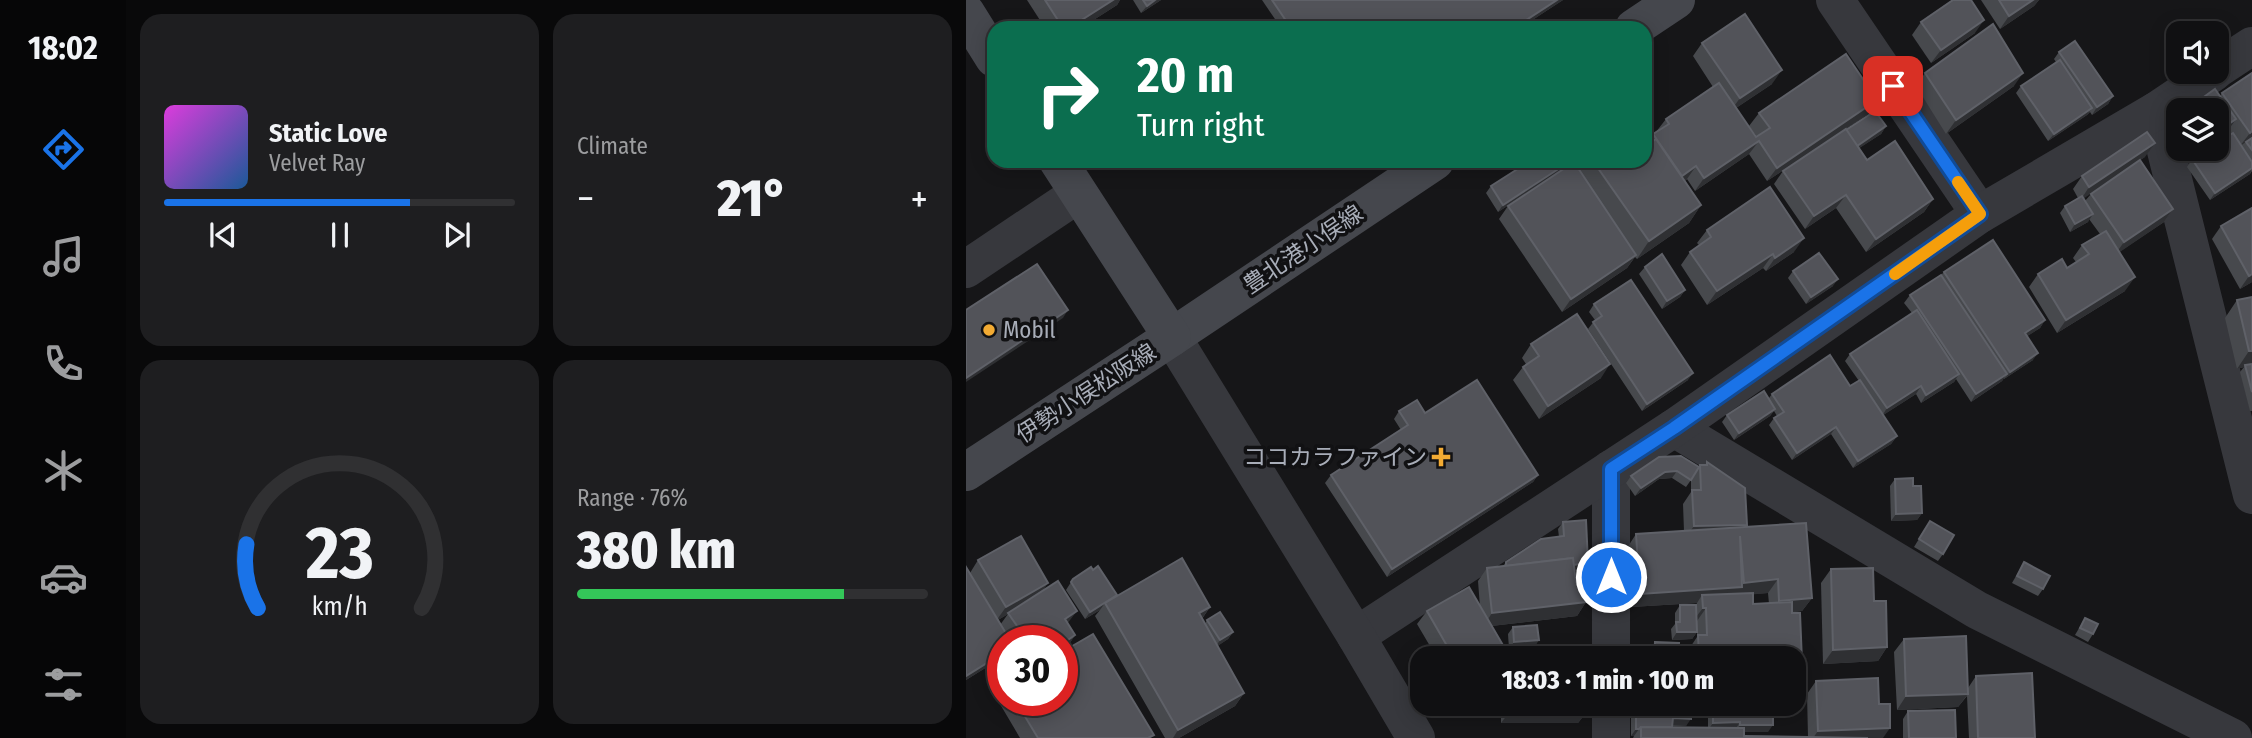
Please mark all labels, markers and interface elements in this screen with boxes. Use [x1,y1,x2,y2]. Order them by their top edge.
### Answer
map controls [2166,21,2229,161]
button: sound [2166,21,2229,84]
text: 18:02 [28,29,98,67]
text: 20 m [1137,46,1234,105]
icon: right [1022,49,1113,140]
pin [1863,56,1923,116]
icon: arrive [1874,67,1912,105]
button: layers [2166,98,2229,161]
text: Turn right [1137,106,1264,144]
text: Static Love [269,118,387,149]
icon: directions [39,125,88,174]
text: Climate [577,132,648,160]
text: Velvet Ray [269,149,365,177]
text: 21° [717,167,788,230]
text: − [577,176,594,222]
text: + [911,176,928,222]
street label: 豊北港小俣線 [1238,199,1368,299]
icon: previous [204,216,242,254]
icon: pause [321,216,359,254]
icon: next [438,216,476,254]
icon: music [39,232,88,281]
place label: Mobil [1003,316,1056,344]
marker: Mobil [981,322,997,338]
street label: 伊勢小俣松阪線 [1011,337,1161,449]
icon: phone [39,339,88,388]
place label: ココカラファイン [1243,443,1427,471]
icon: climate [39,446,88,495]
marker: ココカラファイン [1433,449,1449,465]
text: Range · 76% [577,484,688,512]
text: 23 [304,510,374,597]
text: 380 km [577,519,736,582]
position arrow [1574,540,1648,614]
icon: car [39,553,88,602]
text: km/h [312,592,367,622]
speed limit sign: 30 [987,625,1078,716]
icon: filters [39,660,88,709]
text: 18:03 · 1 min · 100 m [1502,665,1714,696]

